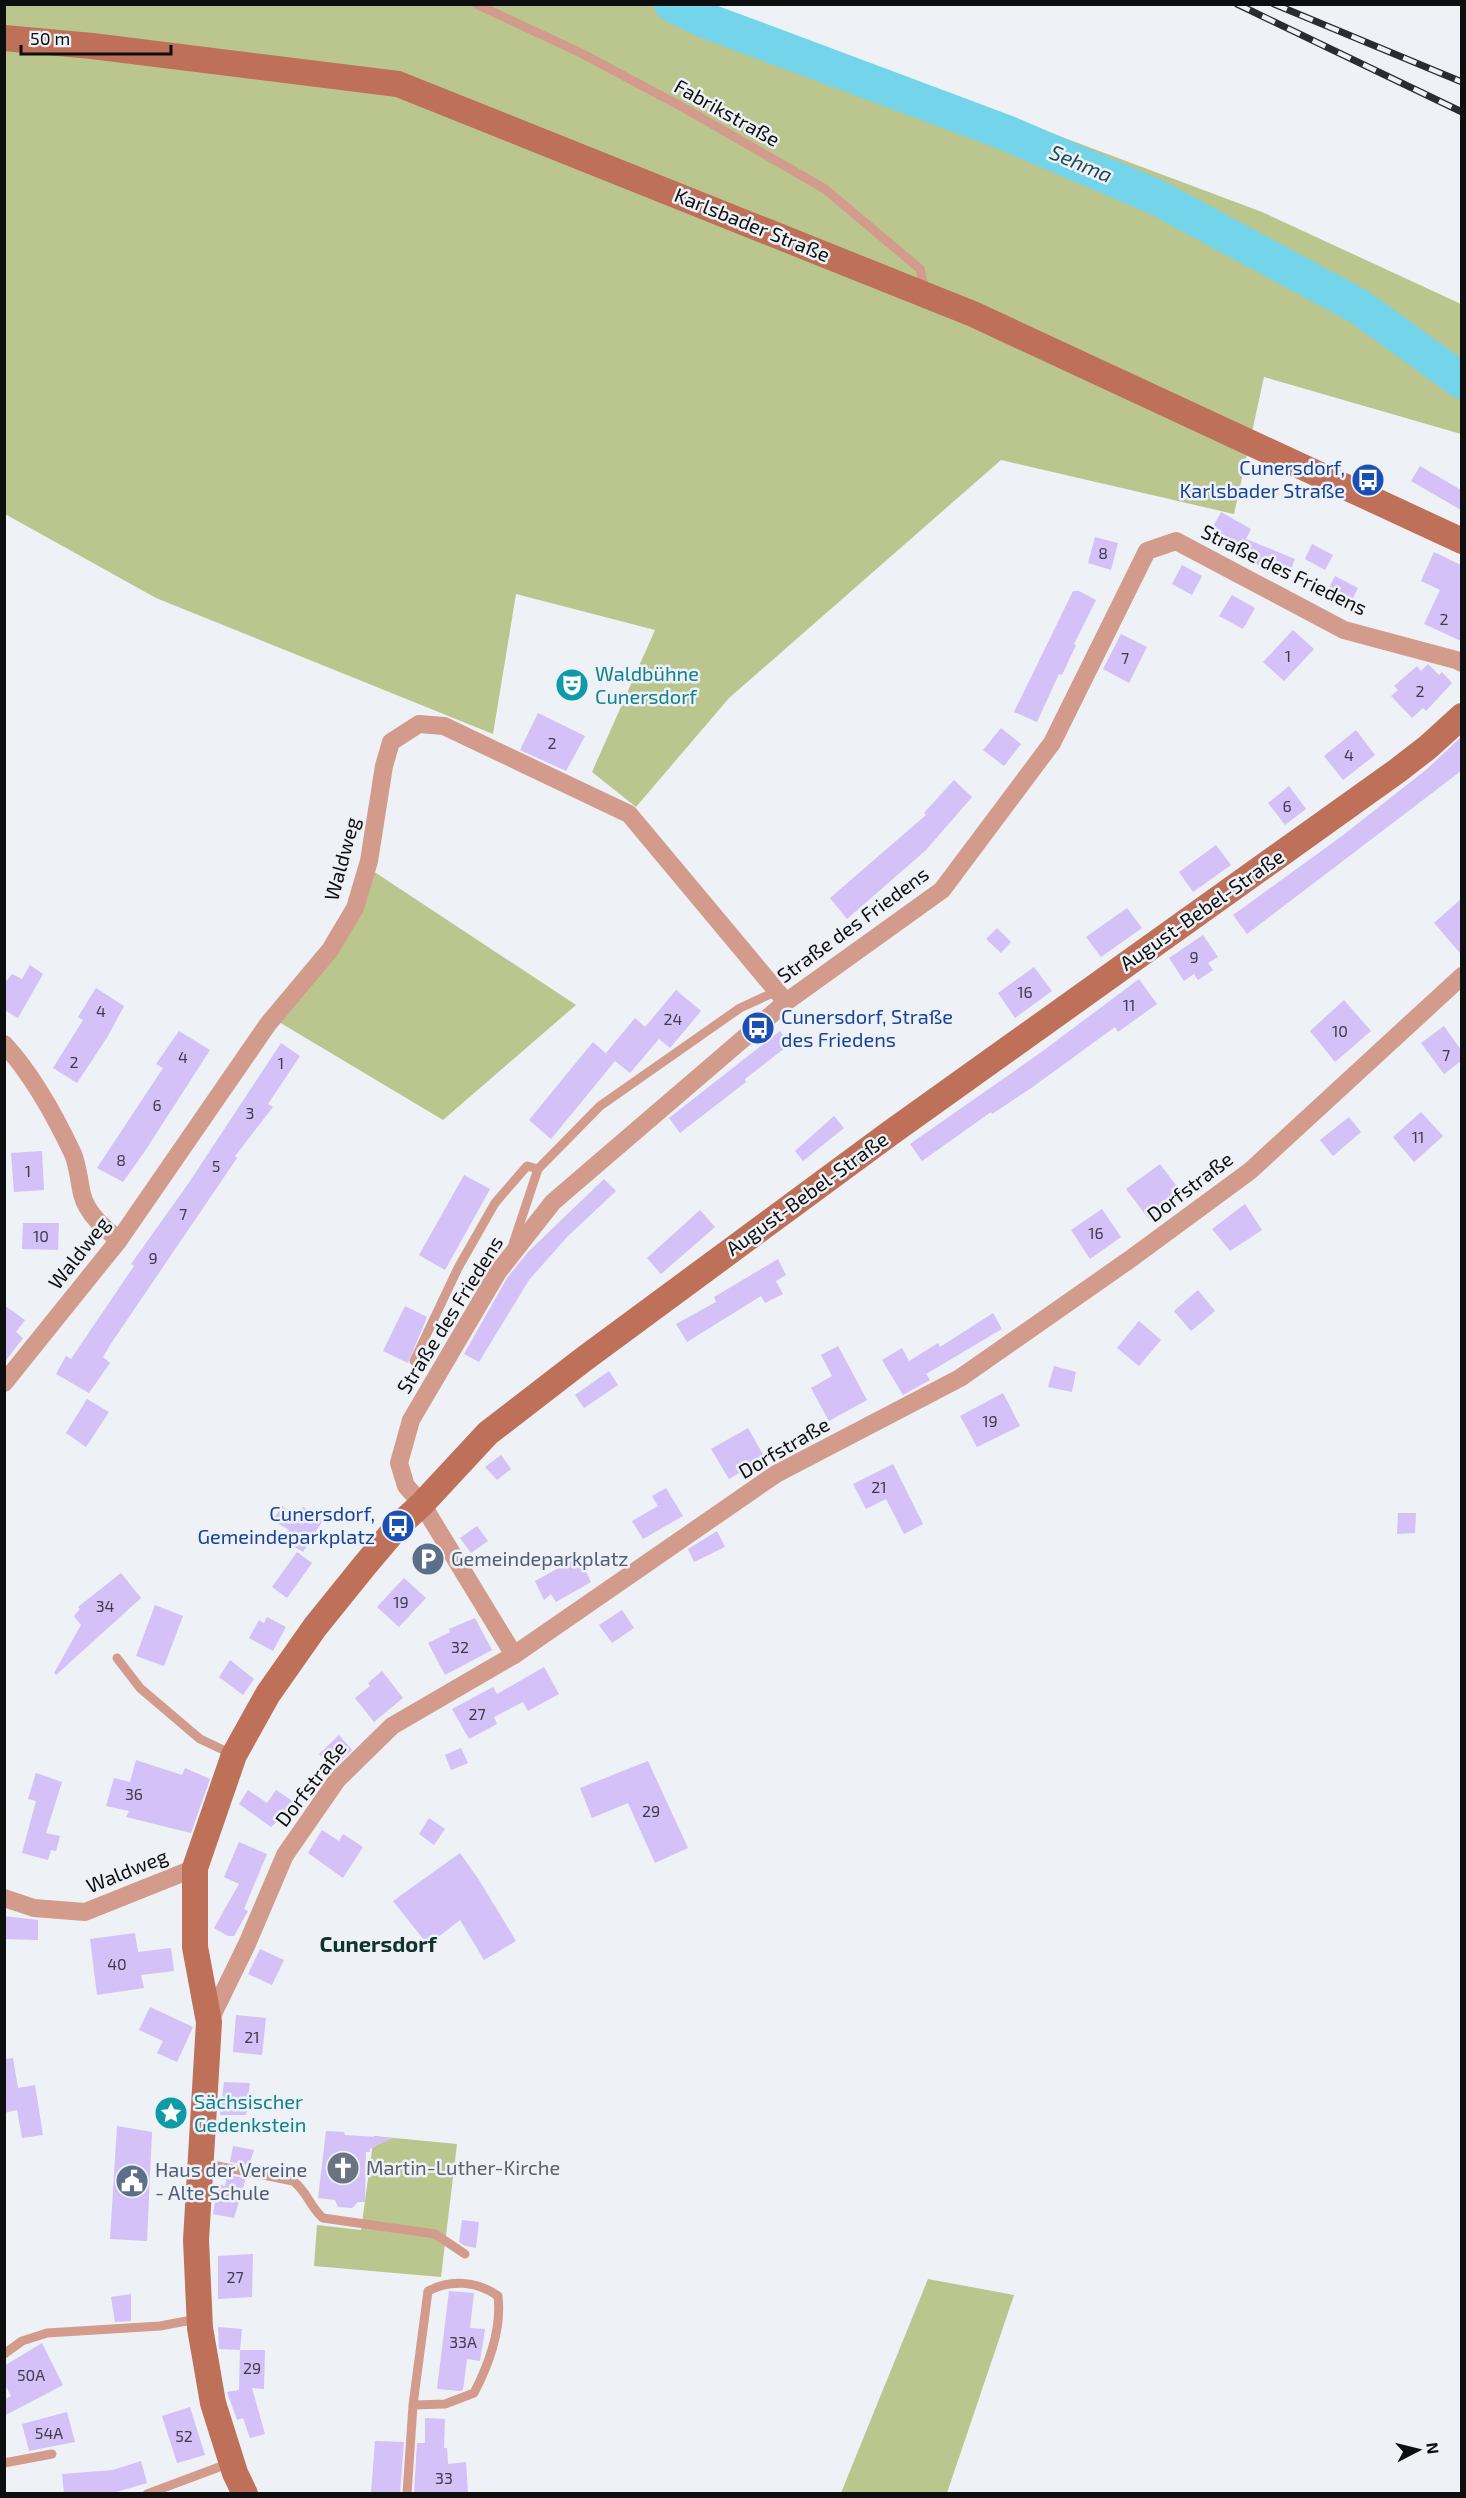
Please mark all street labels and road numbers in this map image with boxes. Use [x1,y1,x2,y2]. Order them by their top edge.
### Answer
street label: Fabrikstraße [671,73,784,151]
street label: Karlsbader Straße [671,182,834,266]
street label: Straße des Friedens [1198,519,1371,620]
street label: Waldweg [318,814,364,903]
street label: August-Bebel-Straße [1115,844,1288,975]
street label: Straße des Friedens [772,861,933,987]
street label: August-Bebel-Straße [721,1126,892,1260]
street label: Dorfstraße [1142,1146,1237,1226]
street label: Waldweg [42,1211,114,1293]
street label: Straße des Friedens [391,1231,507,1398]
street label: Dorfstraße [734,1411,833,1483]
street label: Dorfstraße [270,1736,351,1831]
street label: Waldweg [83,1843,171,1897]

